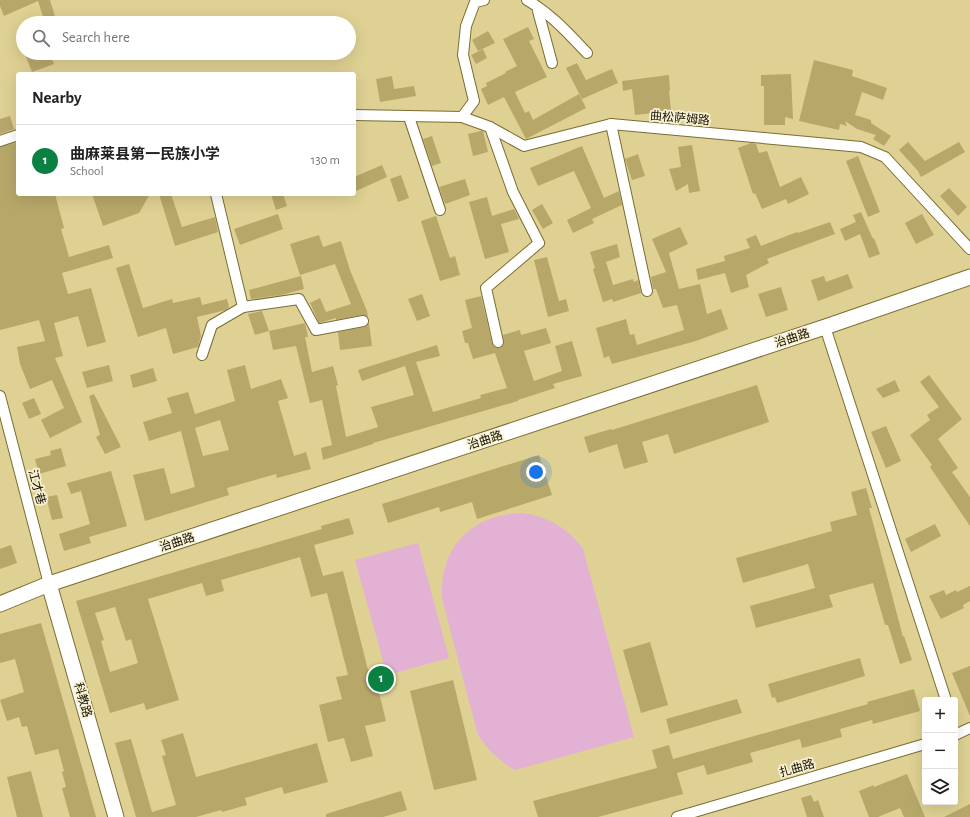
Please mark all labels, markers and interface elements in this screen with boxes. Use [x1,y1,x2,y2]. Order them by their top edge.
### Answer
search box [16,16,356,60]
icon: search [30,27,52,49]
text: Search here [62,30,130,45]
text: Nearby [32,89,82,106]
street label: 曲松萨姆路 [650,108,711,127]
text: 曲麻莱县第一民族小学 [70,147,220,162]
text: 1 [43,154,47,167]
text: 130 m [311,154,340,167]
text: School [70,165,104,178]
street label: 治曲路 [773,326,811,349]
street label: 治曲路 [466,428,504,451]
your location [526,462,546,482]
street label: 江才巷 [27,468,47,506]
street label: 治曲路 [158,530,196,553]
pin: 1 [368,664,394,694]
street label: 科教路 [72,681,95,719]
map controls [922,697,958,805]
button: + [922,697,958,733]
button: − [922,733,958,769]
street label: 扎曲路 [778,756,816,779]
button: layers [922,769,958,805]

